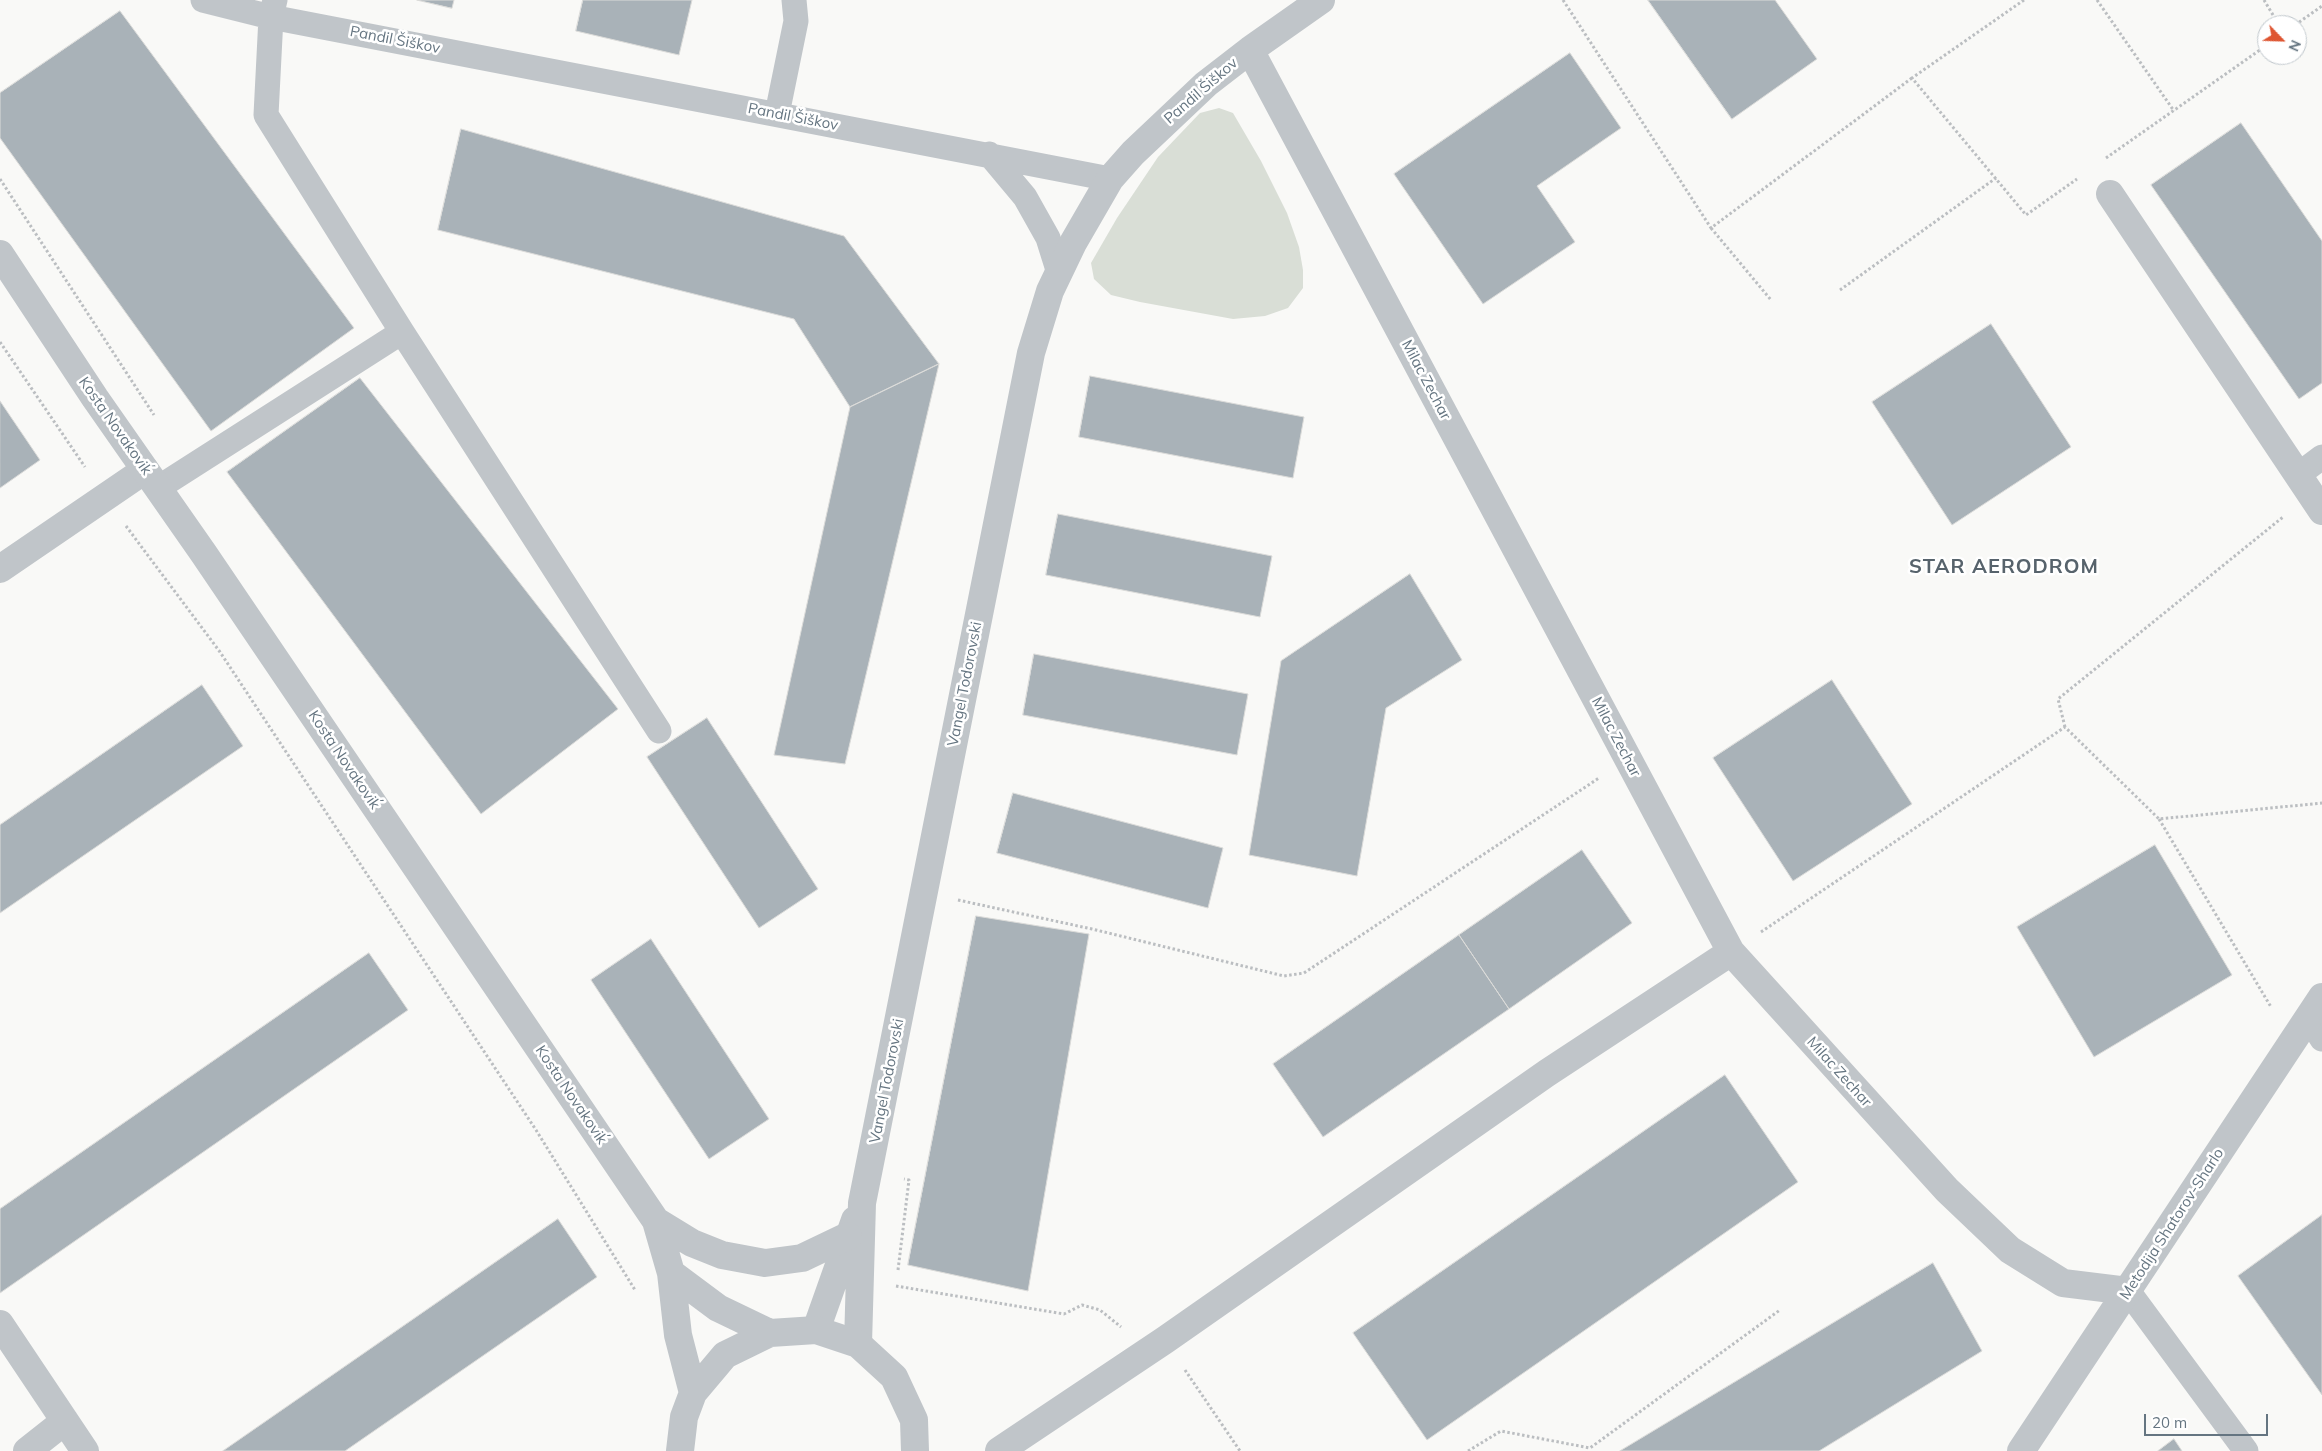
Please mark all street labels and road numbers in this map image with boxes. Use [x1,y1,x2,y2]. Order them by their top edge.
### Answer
street label: Pandil Šiškov [348,22,442,58]
street label: Pandil Šiškov [1161,54,1241,128]
street label: Pandil Šiškov [746,99,840,135]
street label: Milac Zechar [1397,337,1455,423]
street label: Kosta Novakoviḱ [75,374,155,478]
street label: Vangel Todorovski [944,620,986,748]
street label: Milac Zechar [1587,694,1645,780]
street label: Kosta Novakoviḱ [304,707,384,813]
street label: Vangel Todorovski [866,1017,908,1145]
street label: Milac Zechar [1803,1033,1875,1111]
street label: Kosta Novakoviḱ [531,1042,611,1148]
street label: Metodija Shatorov-Sharlo [2116,1145,2228,1303]

